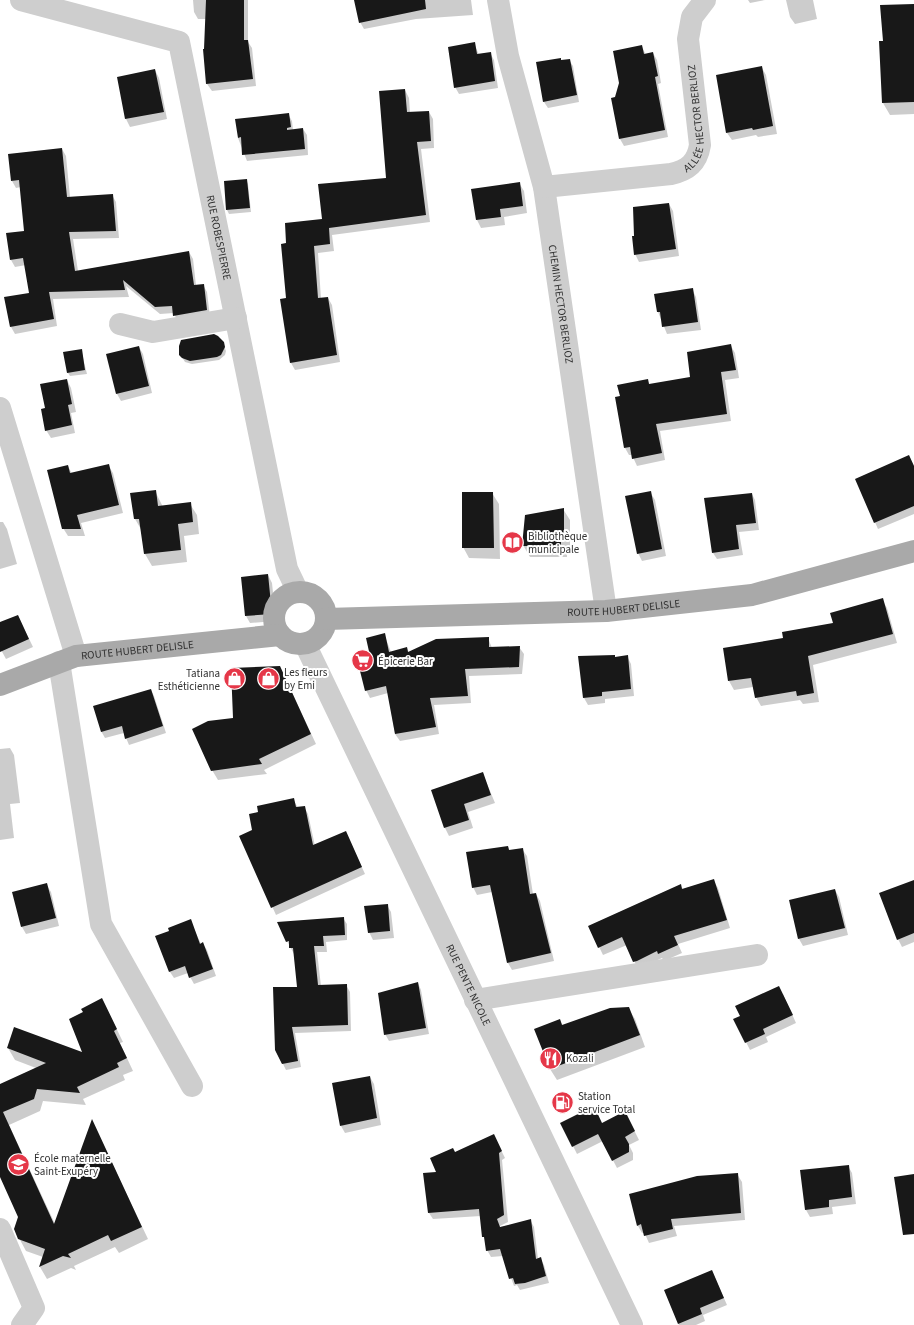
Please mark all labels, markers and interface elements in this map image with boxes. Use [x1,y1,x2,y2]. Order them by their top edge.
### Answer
street label: ALLÉE HECTOR BERLIOZ [680,64,707,176]
street label: RUE ROBESPIERRE [203,194,235,281]
street label: CHEMIN HECTOR BERLIOZ [545,244,577,364]
library icon: Bibliothèque municipale [499,529,525,555]
place label: Bibliothèque municipale [528,529,588,557]
street label: ROUTE HUBERT DELISLE [567,595,681,620]
street label: ROUTE HUBERT DELISLE [80,636,195,663]
supermarket icon: Épicerie Bar [350,648,376,674]
place label: Épicerie Bar [378,654,433,669]
shop icon: Les fleurs by Emi [256,665,282,691]
place label: Les fleurs by Emi [284,665,328,693]
place label: Tatiana Esthéticienne [158,666,221,694]
shop icon: Tatiana Esthéticienne [222,666,248,692]
street label: RUE PENTE NICOLE [443,941,495,1028]
restaurant icon: Kozali [537,1045,563,1071]
place label: Kozali [566,1051,594,1066]
fuel station icon: Station service Total [550,1089,576,1115]
place label: Station service Total [578,1089,635,1117]
school or university icon: École maternelle Saint-Exupéry [6,1151,32,1177]
place label: École maternelle Saint-Exupéry [34,1151,111,1179]

